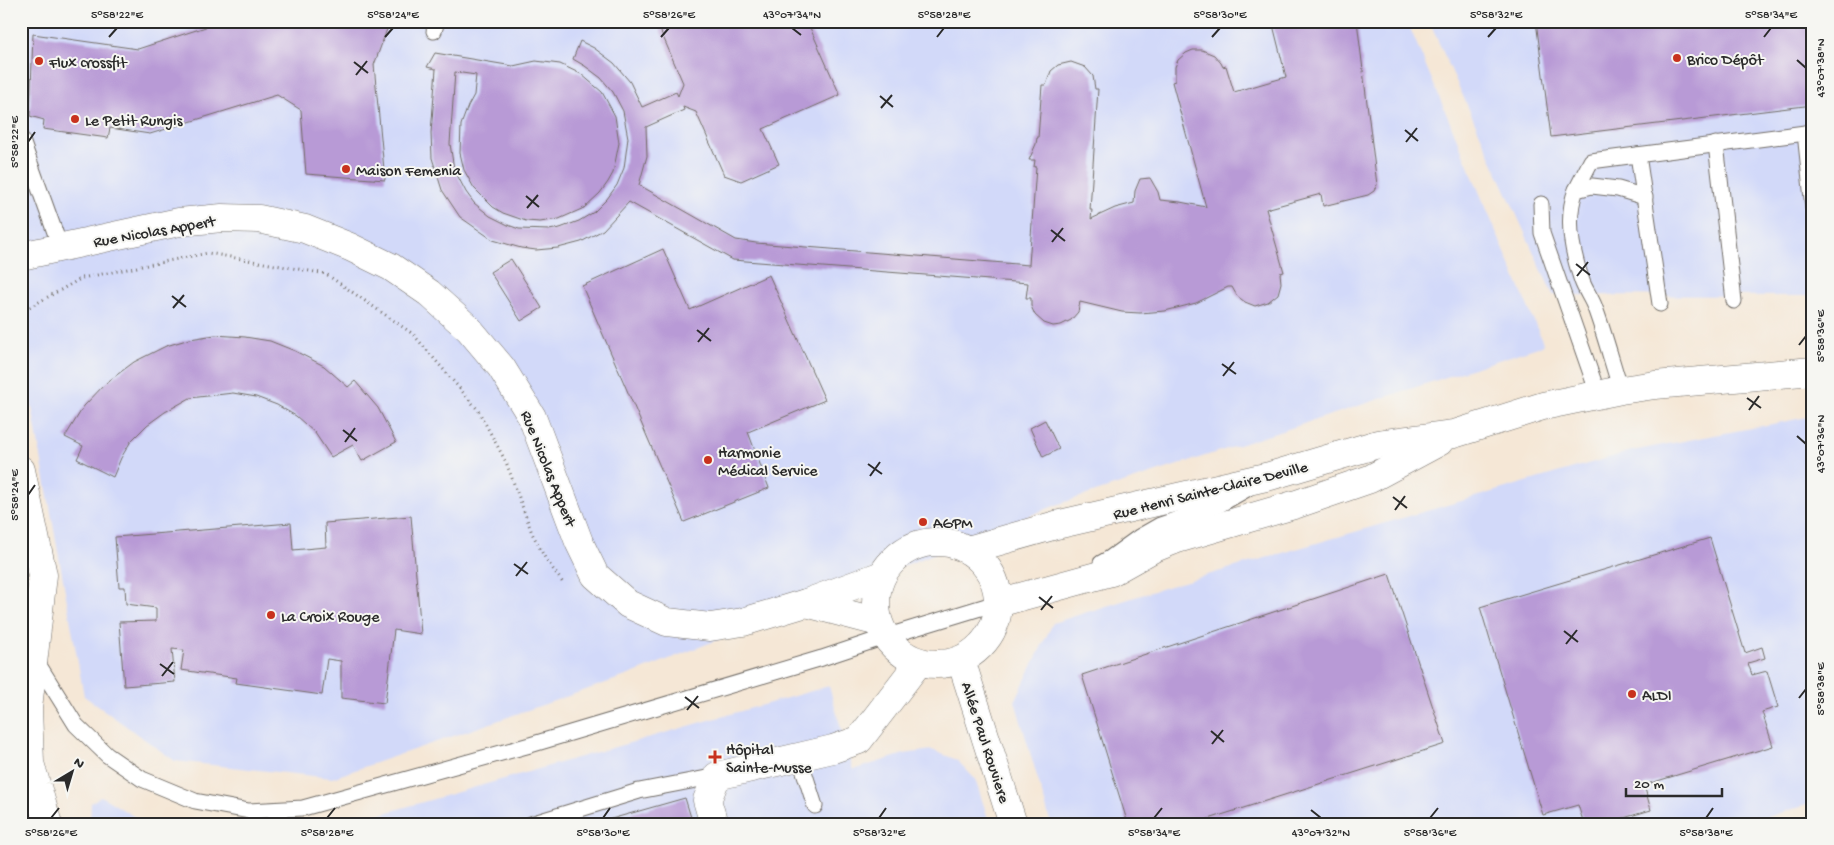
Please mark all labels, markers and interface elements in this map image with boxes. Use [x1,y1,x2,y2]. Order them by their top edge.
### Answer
text: 5°58'22"E [91,9,143,23]
text: 5°58'24"E [367,9,419,23]
text: 5°58'26"E [643,9,696,23]
text: 43°07'34"N [763,9,821,23]
text: 5°58'28"E [918,9,971,23]
text: 5°58'30"E [1193,9,1247,23]
text: 5°58'32"E [1470,9,1523,23]
text: 5°58'34"E [1745,9,1798,23]
text: 43°07'38"N [1815,38,1829,98]
marker: Brico Dépôt [1671,52,1683,64]
place label: Brico Dépôt [1686,52,1765,71]
marker: Flux crossfit [33,55,45,67]
place label: Flux crossfit [48,55,128,74]
marker: Le Petit Rungis [69,113,81,125]
place label: Le Petit Rungis [85,113,183,132]
text: 5°58'22"E [9,116,23,168]
marker: Maison Femenia [340,163,352,175]
place label: Maison Femenia [356,163,462,182]
street label: Rue Nicolas Appert [92,213,218,254]
text: 5°58'36"E [1815,309,1829,362]
street label: Rue Nicolas Appert [515,409,579,531]
text: 43°07'36"N [1815,415,1829,473]
place label: Harmonie Médical Service [718,445,818,482]
marker: Harmonie Médical Service [702,454,714,466]
street label: Rue Henri Sainte-Claire Deville [1112,459,1311,526]
text: 5°58'24"E [9,469,23,521]
marker: AGPM [917,516,929,528]
place label: AGPM [933,516,973,535]
marker: La Croix Rouge [265,609,277,621]
place label: La Croix Rouge [281,609,380,628]
text: 5°58'38"E [1815,662,1829,715]
street label: Allée Paul Rouviere [955,680,1012,807]
marker: ALDI [1626,688,1638,700]
place label: ALDI [1642,688,1672,707]
place label: Hôpital Sainte-Musse [726,742,813,779]
north arrow [48,748,98,798]
marker: Hôpital Sainte-Musse [708,750,722,764]
text: N [70,754,87,773]
scale bar [1626,765,1723,797]
text: 20 m [1634,776,1664,794]
text: 5°58'26"E [25,827,78,841]
text: 5°58'28"E [301,827,354,841]
text: 5°58'30"E [576,827,630,841]
text: 5°58'32"E [853,827,906,841]
text: 5°58'34"E [1128,827,1181,841]
text: 43°07'32"N [1292,827,1350,841]
text: 5°58'36"E [1404,827,1457,841]
text: 5°58'38"E [1680,827,1733,841]

